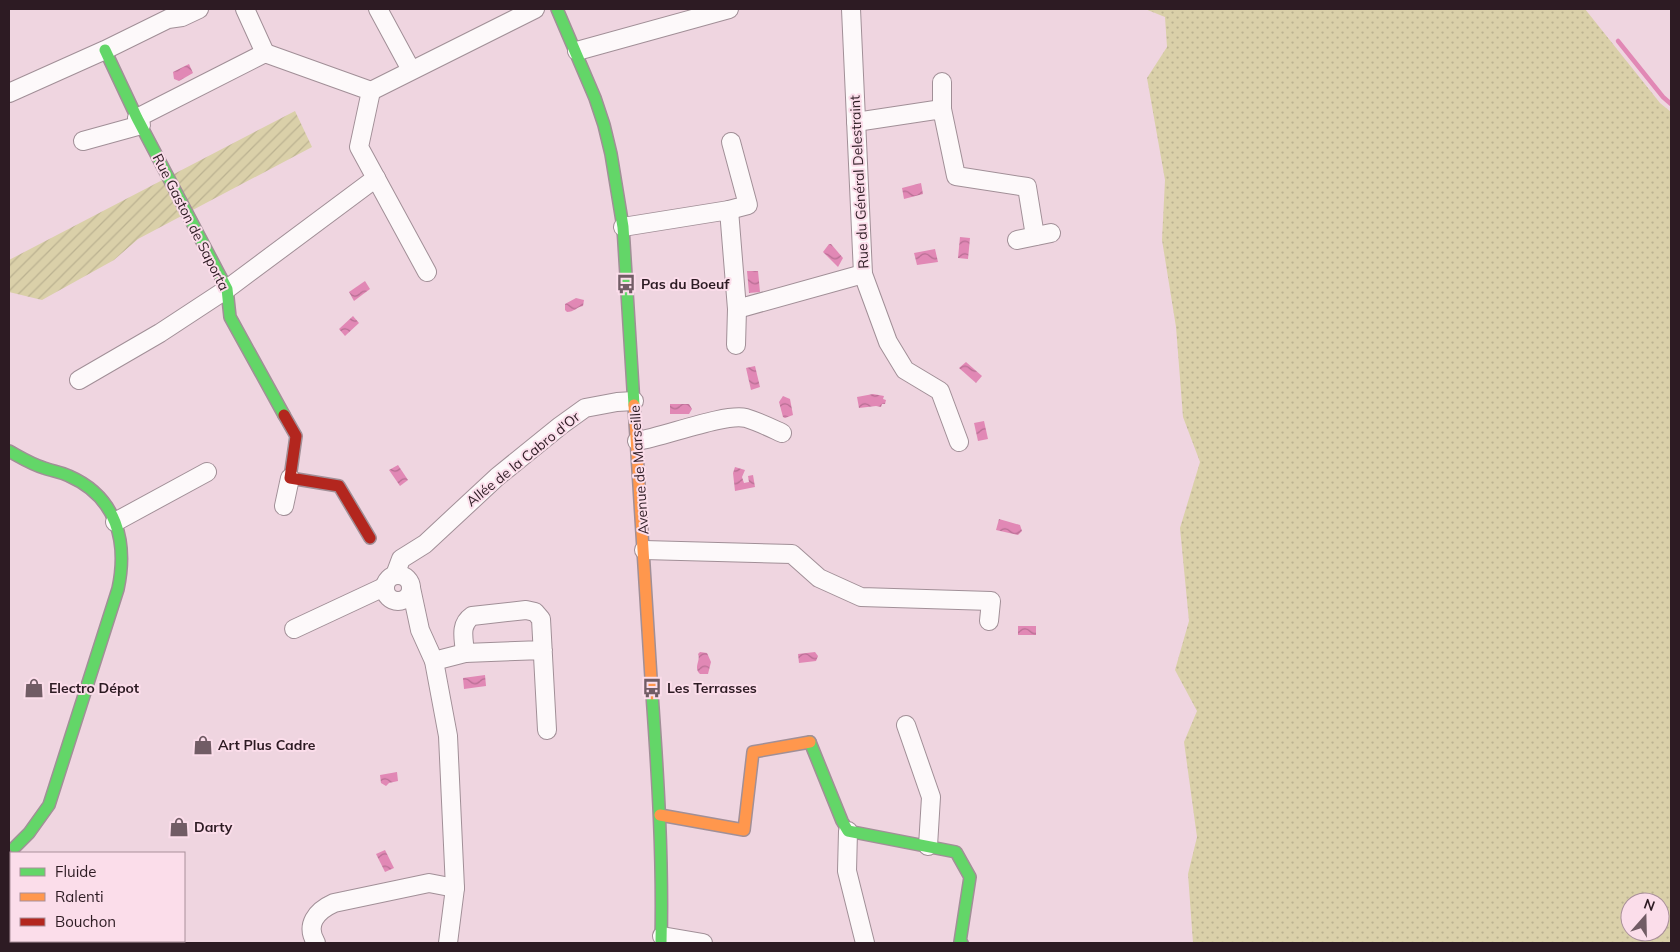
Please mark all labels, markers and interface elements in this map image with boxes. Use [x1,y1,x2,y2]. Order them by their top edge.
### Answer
street label: Rue du Général Delestraint [845,95,873,269]
street label: Rue Gaston de Saporta [149,151,233,293]
bus stop icon: Pas du Boeuf [615,273,637,295]
place label: Pas du Boeuf [641,275,730,293]
street label: Avenue de Marseille [625,405,653,535]
street label: Allée de la Cabro d'Or [463,407,584,510]
shop icon: Electro Dépot [23,677,45,699]
bus stop icon: Les Terrasses [641,677,663,699]
place label: Electro Dépot [49,679,140,697]
place label: Les Terrasses [667,679,757,697]
shop icon: Art Plus Cadre [192,734,214,756]
place label: Art Plus Cadre [218,736,316,754]
shop icon: Darty [168,816,190,838]
place label: Darty [194,818,233,836]
legend [10,852,185,942]
text: Fluide [55,862,96,881]
text: Ralenti [55,887,104,906]
north arrow [1620,892,1670,942]
text: N [1641,895,1657,915]
text: Bouchon [55,912,116,931]

